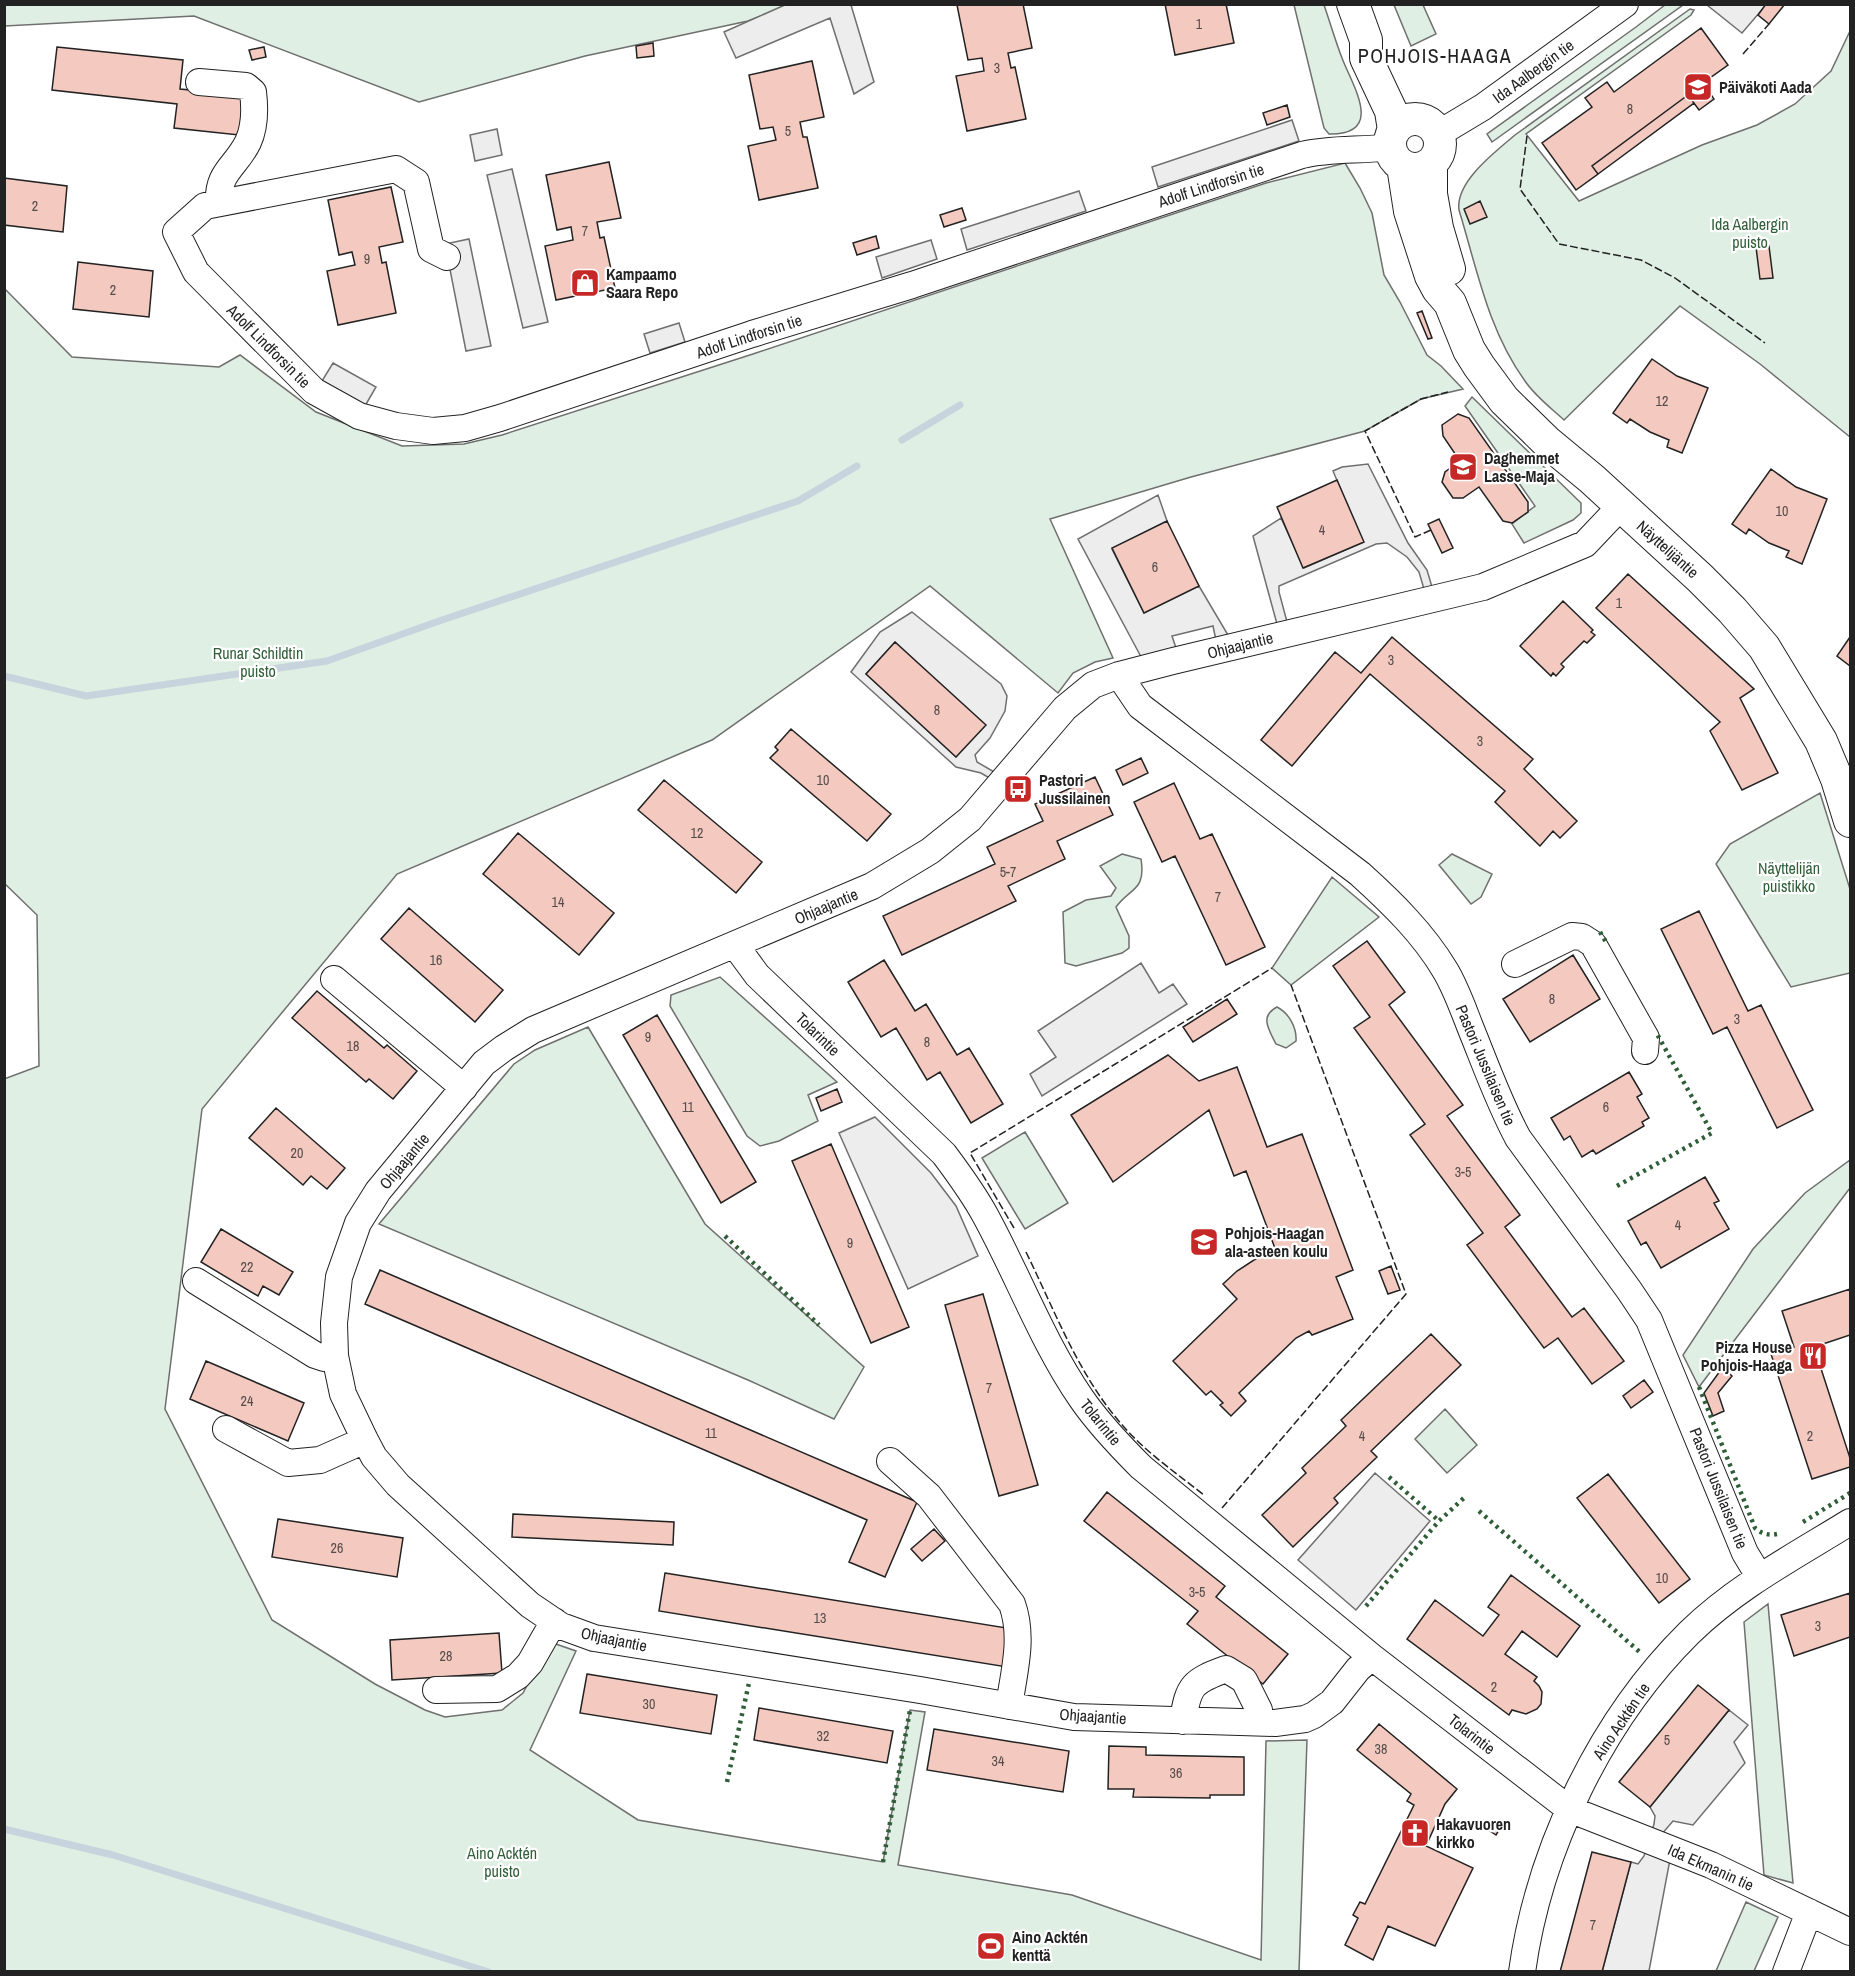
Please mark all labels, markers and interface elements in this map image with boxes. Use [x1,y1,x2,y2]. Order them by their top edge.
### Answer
house number: 1 [1196,15,1203,33]
street label: Ida Aalbergin tie [1488,34,1578,108]
district label: POHJOIS-HAAGA [1358,42,1512,69]
house number: 3 [994,59,1000,77]
school or university icon: Päiväkoti Aada [1682,71,1714,103]
place label: Päiväkoti Aada [1719,76,1813,98]
house number: 8 [1627,100,1633,118]
house number: 5 [785,122,791,140]
street label: Adolf Lindforsin tie [1154,158,1267,213]
house number: 2 [32,197,38,215]
park label: Ida Aalbergin puisto [1711,213,1789,253]
house number: 7 [582,222,588,240]
house number: 9 [364,250,370,268]
place label: Kampaamo Saara Repo [606,263,678,303]
shop icon: Kampaamo Saara Repo [569,267,601,299]
house number: 2 [110,281,116,299]
street label: Adolf Lindforsin tie [222,299,316,393]
street label: Adolf Lindforsin tie [692,309,805,364]
house number: 12 [1656,392,1668,410]
place label: Daghemmet Lasse-Maja [1484,447,1560,487]
school or university icon: Daghemmet Lasse-Maja [1447,451,1479,483]
house number: 10 [1776,502,1788,520]
street label: Näyttelijäntie [1632,515,1704,583]
house number: 4 [1319,521,1326,539]
house number: 6 [1152,558,1158,576]
house number: 1 [1616,594,1623,612]
street label: Ohjaajantie [1205,626,1275,664]
park label: Runar Schildtin puisto [213,642,303,682]
house number: 3 [1388,651,1394,669]
house number: 8 [934,701,940,719]
house number: 3 [1477,732,1483,750]
place label: Pastori Jussilainen [1039,769,1110,809]
house number: 10 [817,771,829,789]
bus stop icon: Pastori Jussilainen [1002,773,1034,805]
house number: 12 [691,824,703,842]
park label: Näyttelijän puistikko [1758,857,1820,897]
house number: 5-7 [1000,863,1016,881]
street label: Ohjaajantie [791,883,861,929]
house number: 7 [1215,888,1221,906]
house number: 14 [552,893,565,911]
house number: 16 [430,951,442,969]
house number: 8 [1549,990,1555,1008]
street label: Pastori Jussilaisen tie [1451,1001,1521,1129]
street label: Tolarintie [791,1007,845,1061]
house number: 3 [1734,1010,1740,1028]
house number: 9 [645,1028,651,1046]
house number: 8 [924,1033,930,1051]
house number: 18 [347,1037,359,1055]
house number: 11 [682,1098,695,1116]
house number: 6 [1603,1098,1609,1116]
street label: Ohjaajantie [374,1128,434,1194]
house number: 20 [291,1144,303,1162]
house number: 3-5 [1455,1163,1471,1181]
house number: 4 [1675,1216,1682,1234]
place label: Pohjois-Haagan ala-asteen koulu [1225,1222,1328,1262]
school or university icon: Pohjois-Haagan ala-asteen koulu [1188,1226,1220,1258]
house number: 9 [847,1234,853,1252]
house number: 22 [241,1258,253,1276]
place label: Pizza House Pohjois-Haaga [1701,1336,1793,1376]
restaurant icon: Pizza House Pohjois-Haaga [1797,1340,1829,1372]
house number: 7 [986,1379,992,1397]
house number: 24 [241,1392,254,1410]
street label: Tolarintie [1075,1394,1127,1450]
house number: 11 [705,1424,718,1442]
street label: Pastori Jussilaisen tie [1685,1424,1753,1552]
house number: 4 [1359,1427,1366,1445]
house number: 2 [1807,1427,1813,1445]
house number: 26 [331,1539,343,1557]
house number: 10 [1656,1569,1668,1587]
house number: 3-5 [1189,1583,1205,1601]
house number: 13 [814,1609,826,1627]
house number: 3 [1815,1617,1821,1635]
street label: Ohjaajantie [579,1621,649,1657]
house number: 28 [440,1647,452,1665]
house number: 2 [1491,1678,1497,1696]
street label: Aino Acktén tie [1587,1678,1655,1765]
house number: 30 [643,1695,655,1713]
street label: Ohjaajantie [1059,1703,1127,1729]
street label: Tolarintie [1444,1709,1500,1759]
house number: 32 [817,1727,829,1745]
house number: 5 [1664,1731,1670,1749]
house number: 38 [1375,1740,1387,1758]
house number: 34 [992,1752,1005,1770]
house number: 36 [1170,1764,1182,1782]
place label: Hakavuoren kirkko [1436,1813,1511,1853]
church icon: Hakavuoren kirkko [1399,1817,1431,1849]
street label: Ida Ekmanin tie [1665,1838,1757,1896]
park label: Aino Acktén puisto [466,1842,537,1882]
house number: 7 [1590,1916,1596,1934]
place label: Aino Acktén kenttä [1012,1926,1088,1966]
sports icon: Aino Acktén kenttä [975,1930,1007,1962]

